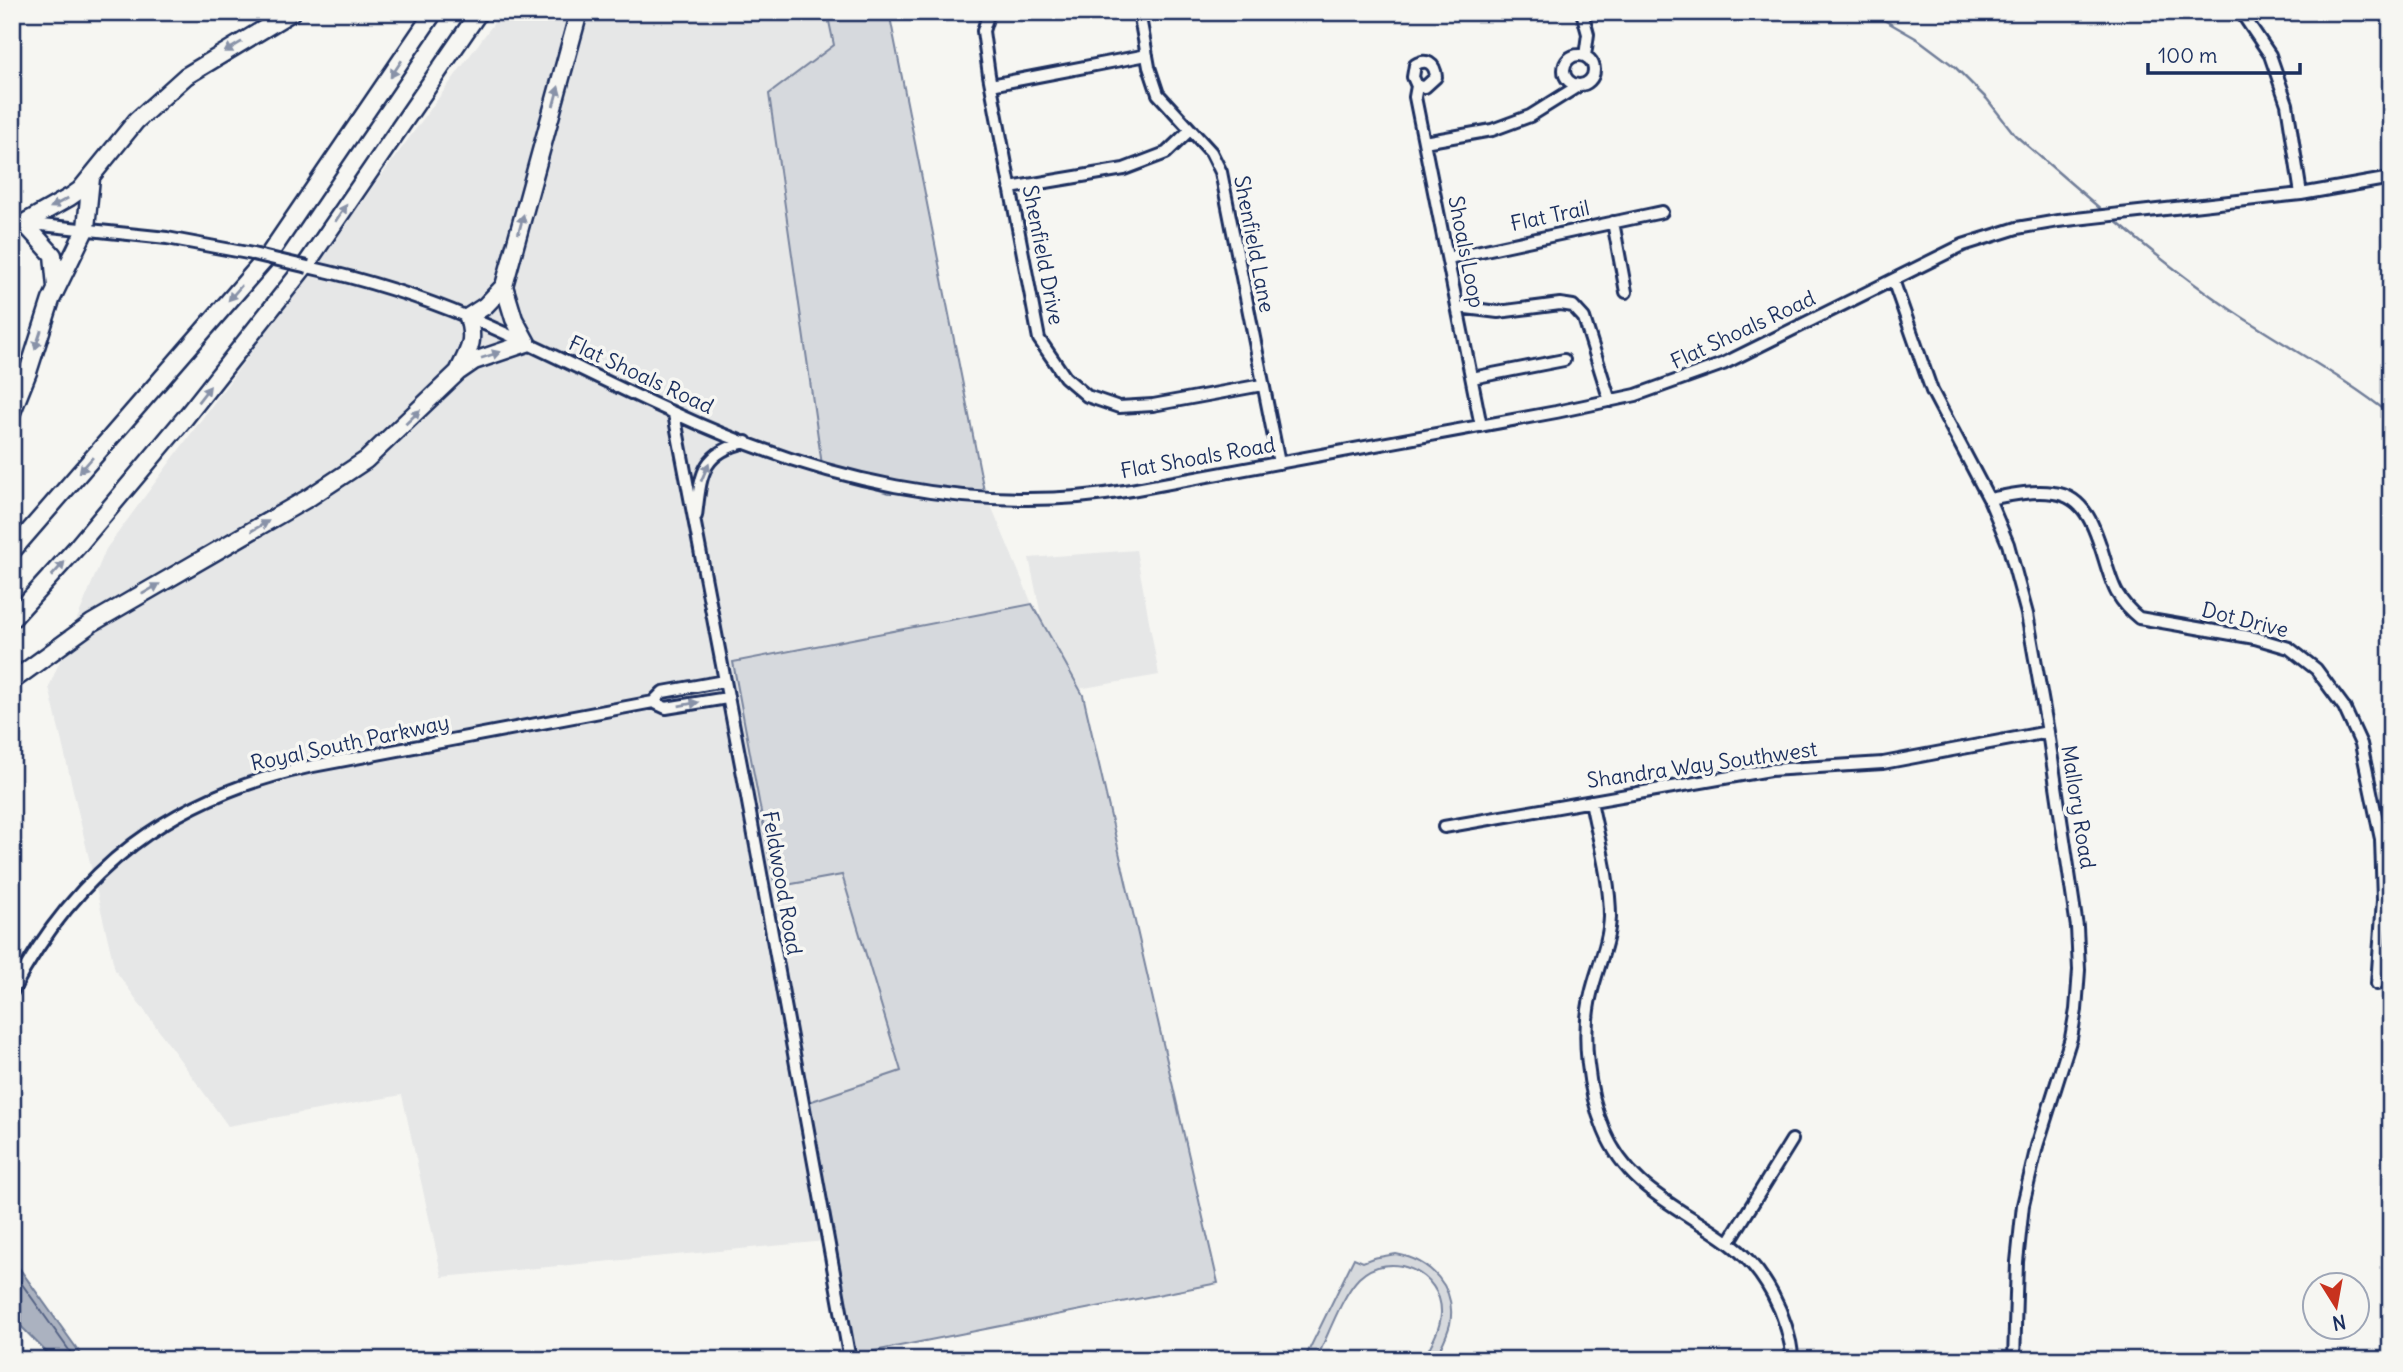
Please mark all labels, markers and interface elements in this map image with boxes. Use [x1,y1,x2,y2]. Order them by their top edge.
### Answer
scale bar [2148,32,2300,76]
one-way arrow [224,41,243,54]
text: 100 m [2158,42,2217,69]
one-way arrow [390,59,403,78]
one-way arrow [552,85,562,106]
street label: Shenfield Lane [1228,173,1281,315]
street label: Shenfield Drive [1017,183,1070,327]
street label: Shoals Loop [1442,194,1491,310]
street label: Flat Trail [1508,194,1592,237]
one-way arrow [50,197,69,209]
one-way arrow [334,204,348,222]
one-way arrow [517,213,527,234]
street label: Flat Shoals Road [1666,284,1820,375]
one-way arrow [228,285,243,302]
one-way arrow [32,329,43,350]
street label: Flat Shoals Road [564,329,718,420]
one-way arrow [481,349,502,360]
one-way arrow [196,386,211,404]
one-way arrow [405,409,421,425]
street label: Flat Shoals Road [1118,431,1277,484]
one-way arrow [79,457,94,474]
one-way arrow [699,462,711,482]
one-way arrow [251,519,270,532]
one-way arrow [50,560,65,577]
one-way arrow [141,583,160,595]
street label: Dot Drive [2199,596,2291,643]
one-way arrow [679,698,701,709]
street label: Royal South Parkway [248,708,452,777]
street label: Shandra Way Southwest [1585,735,1819,794]
street label: Mallory Road [2055,743,2102,871]
street label: Feldwood Road [757,809,808,957]
north arrow [2302,1270,2372,1340]
text: N [2331,1310,2348,1336]

